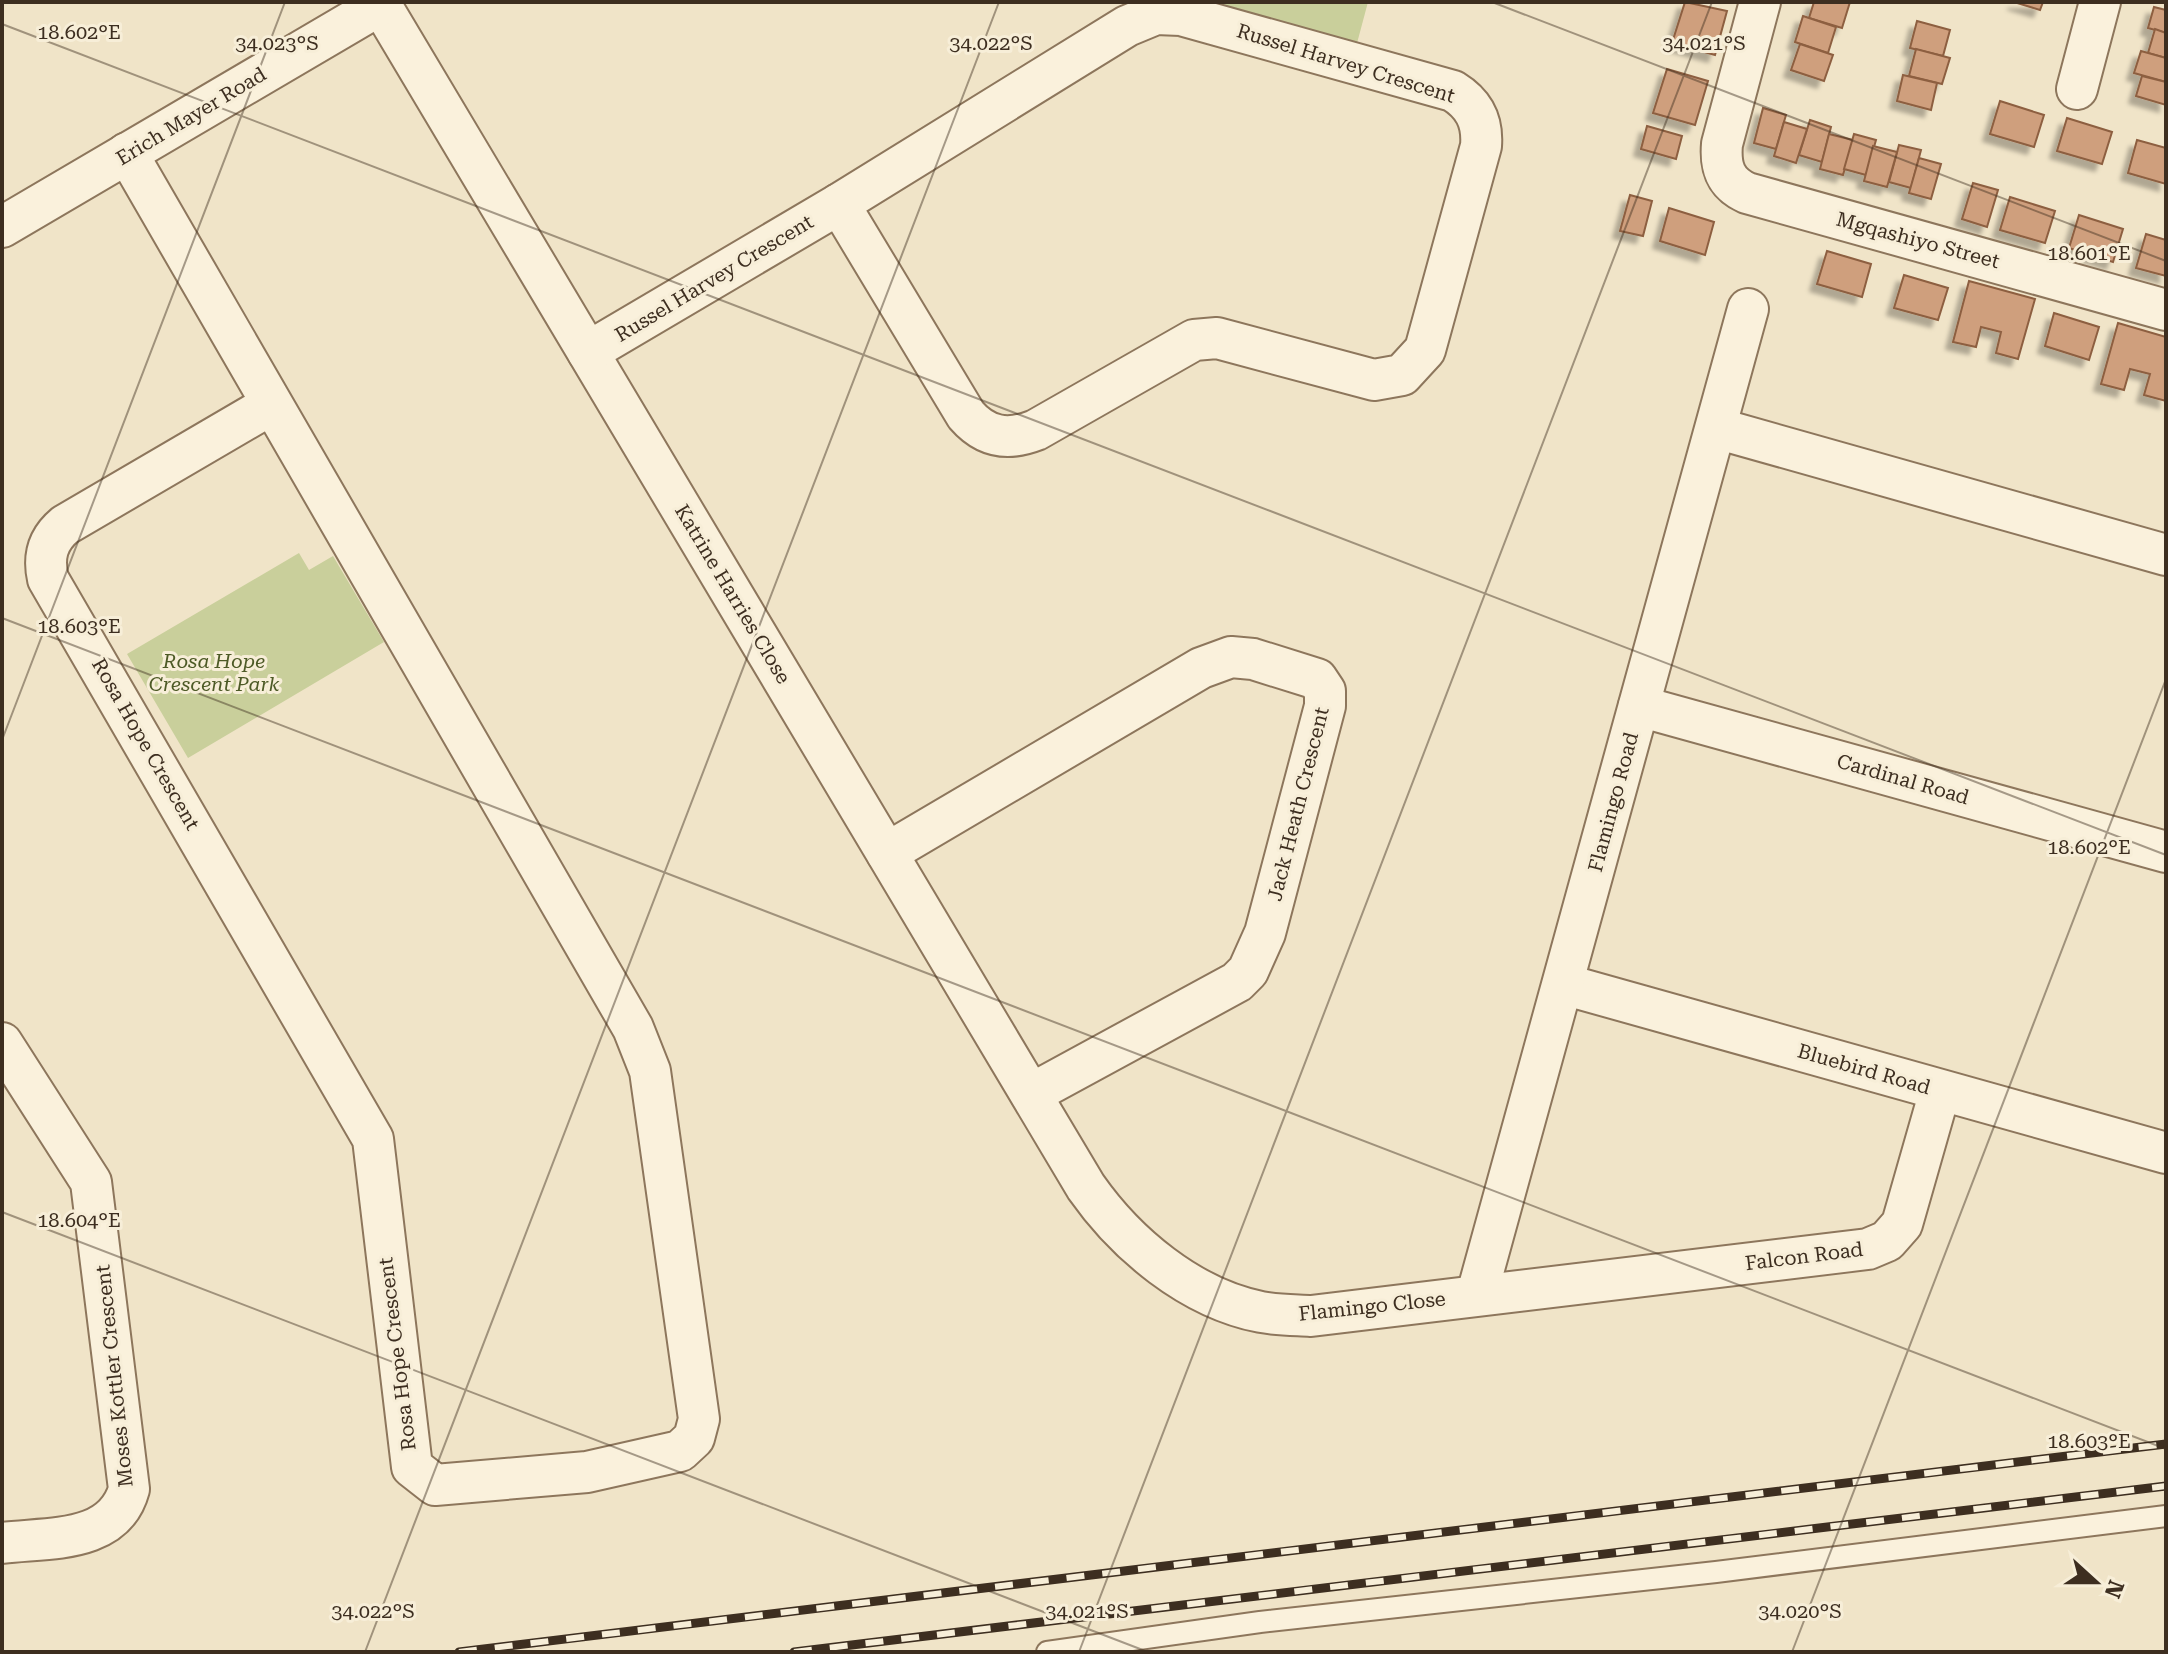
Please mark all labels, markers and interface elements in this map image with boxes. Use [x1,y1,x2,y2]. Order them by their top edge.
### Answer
street label: Russel Harvey Crescent [1234,18,1459,108]
text: 18.602°E [37,20,121,44]
text: 34.023°S [235,31,319,55]
text: 34.022°S [949,31,1033,55]
text: 34.021°S [1662,31,1746,55]
street label: Erich Mayer Road [112,62,270,170]
street label: Mgqashiyo Street [1834,207,2003,273]
street label: Russel Harvey Crescent [611,209,818,347]
text: 18.601°E [2047,241,2131,265]
street label: Katrine Harries Close [670,500,796,688]
text: 18.603°E [37,614,121,638]
park label: Rosa Hope Crescent Park [149,649,279,696]
street label: Rosa Hope Crescent [87,654,205,835]
street label: Jack Heath Crescent [1262,704,1334,904]
street label: Flamingo Road [1583,729,1643,875]
street label: Cardinal Road [1834,749,1972,809]
text: 18.602°E [2047,835,2131,859]
street label: Bluebird Road [1795,1039,1933,1099]
text: 18.604°E [37,1208,121,1232]
street label: Falcon Road [1744,1237,1864,1275]
street label: Rosa Hope Crescent [373,1256,421,1452]
street label: Moses Kottler Crescent [90,1263,138,1488]
street label: Flamingo Close [1297,1286,1447,1326]
text: 18.603°E [2047,1429,2131,1453]
north arrow [2056,1542,2136,1622]
text: N [2099,1577,2129,1601]
text: 34.022°S [331,1599,415,1623]
text: 34.021°S [1045,1599,1129,1623]
text: 34.020°S [1758,1599,1842,1623]

